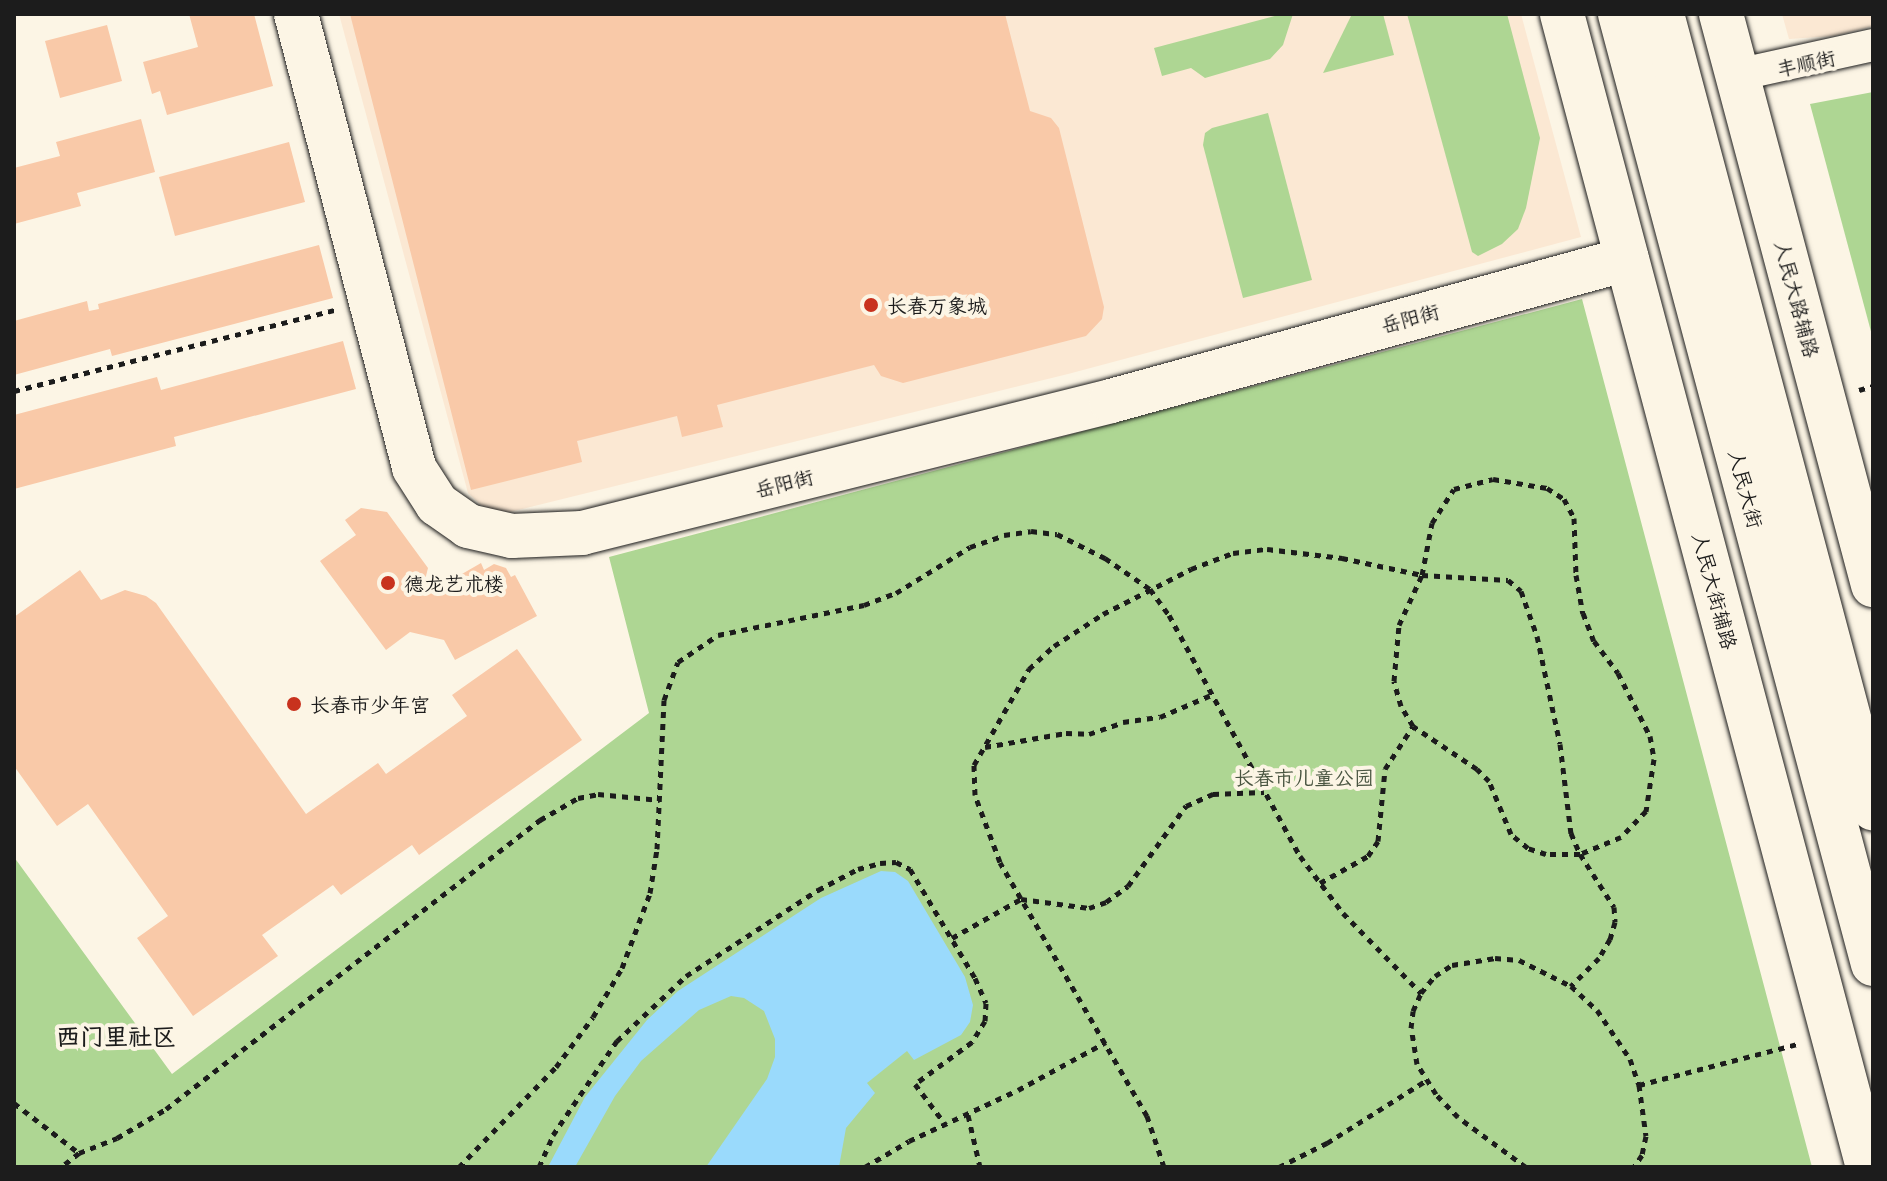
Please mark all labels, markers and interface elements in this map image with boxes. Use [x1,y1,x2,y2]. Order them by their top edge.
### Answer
street label: 丰顺街 [1774,45,1838,81]
street label: 人民大路辅路 [1770,238,1824,360]
place label: 长春万象城 [887,293,987,317]
marker: 长春万象城 [862,296,880,314]
street label: 岳阳街 [1378,299,1442,337]
street label: 人民大街 [1724,447,1768,531]
street label: 岳阳街 [752,464,816,502]
street label: 人民大街辅路 [1688,530,1742,652]
place label: 德龙艺术楼 [404,571,504,595]
marker: 德龙艺术楼 [379,574,397,592]
place label: 长春市少年宫 [310,692,430,716]
marker: 长春市少年宫 [285,695,303,713]
park label: 长春市儿童公园 [1234,765,1374,789]
district label: 西门里社区 [56,1022,176,1050]

